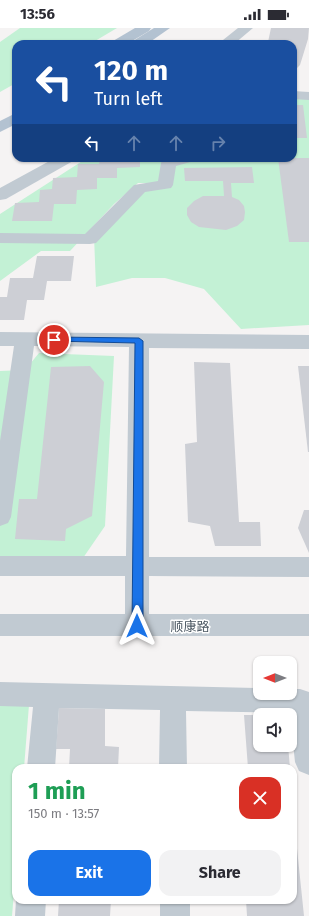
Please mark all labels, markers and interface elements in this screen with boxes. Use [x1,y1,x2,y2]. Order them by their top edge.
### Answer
text: 13:56 [20,5,55,23]
text: 120 m [94,54,168,87]
icon: left [28,56,80,108]
text: Turn left [94,88,163,110]
icon: left [81,132,103,154]
icon: ahead [123,132,145,154]
icon: ahead [165,132,187,154]
icon: right [207,132,229,154]
pin [37,323,71,357]
icon: arrive [43,329,65,351]
position arrow [116,605,158,647]
street label: 顺康路 [170,619,210,634]
north arrow [253,656,297,700]
map controls [253,656,297,752]
button: sound [253,708,297,752]
text: 1 min [28,777,86,805]
button: close [239,777,281,819]
text: 150 m · 13:57 [28,806,99,821]
button: Exit [28,850,151,896]
button: Share [159,850,281,896]

